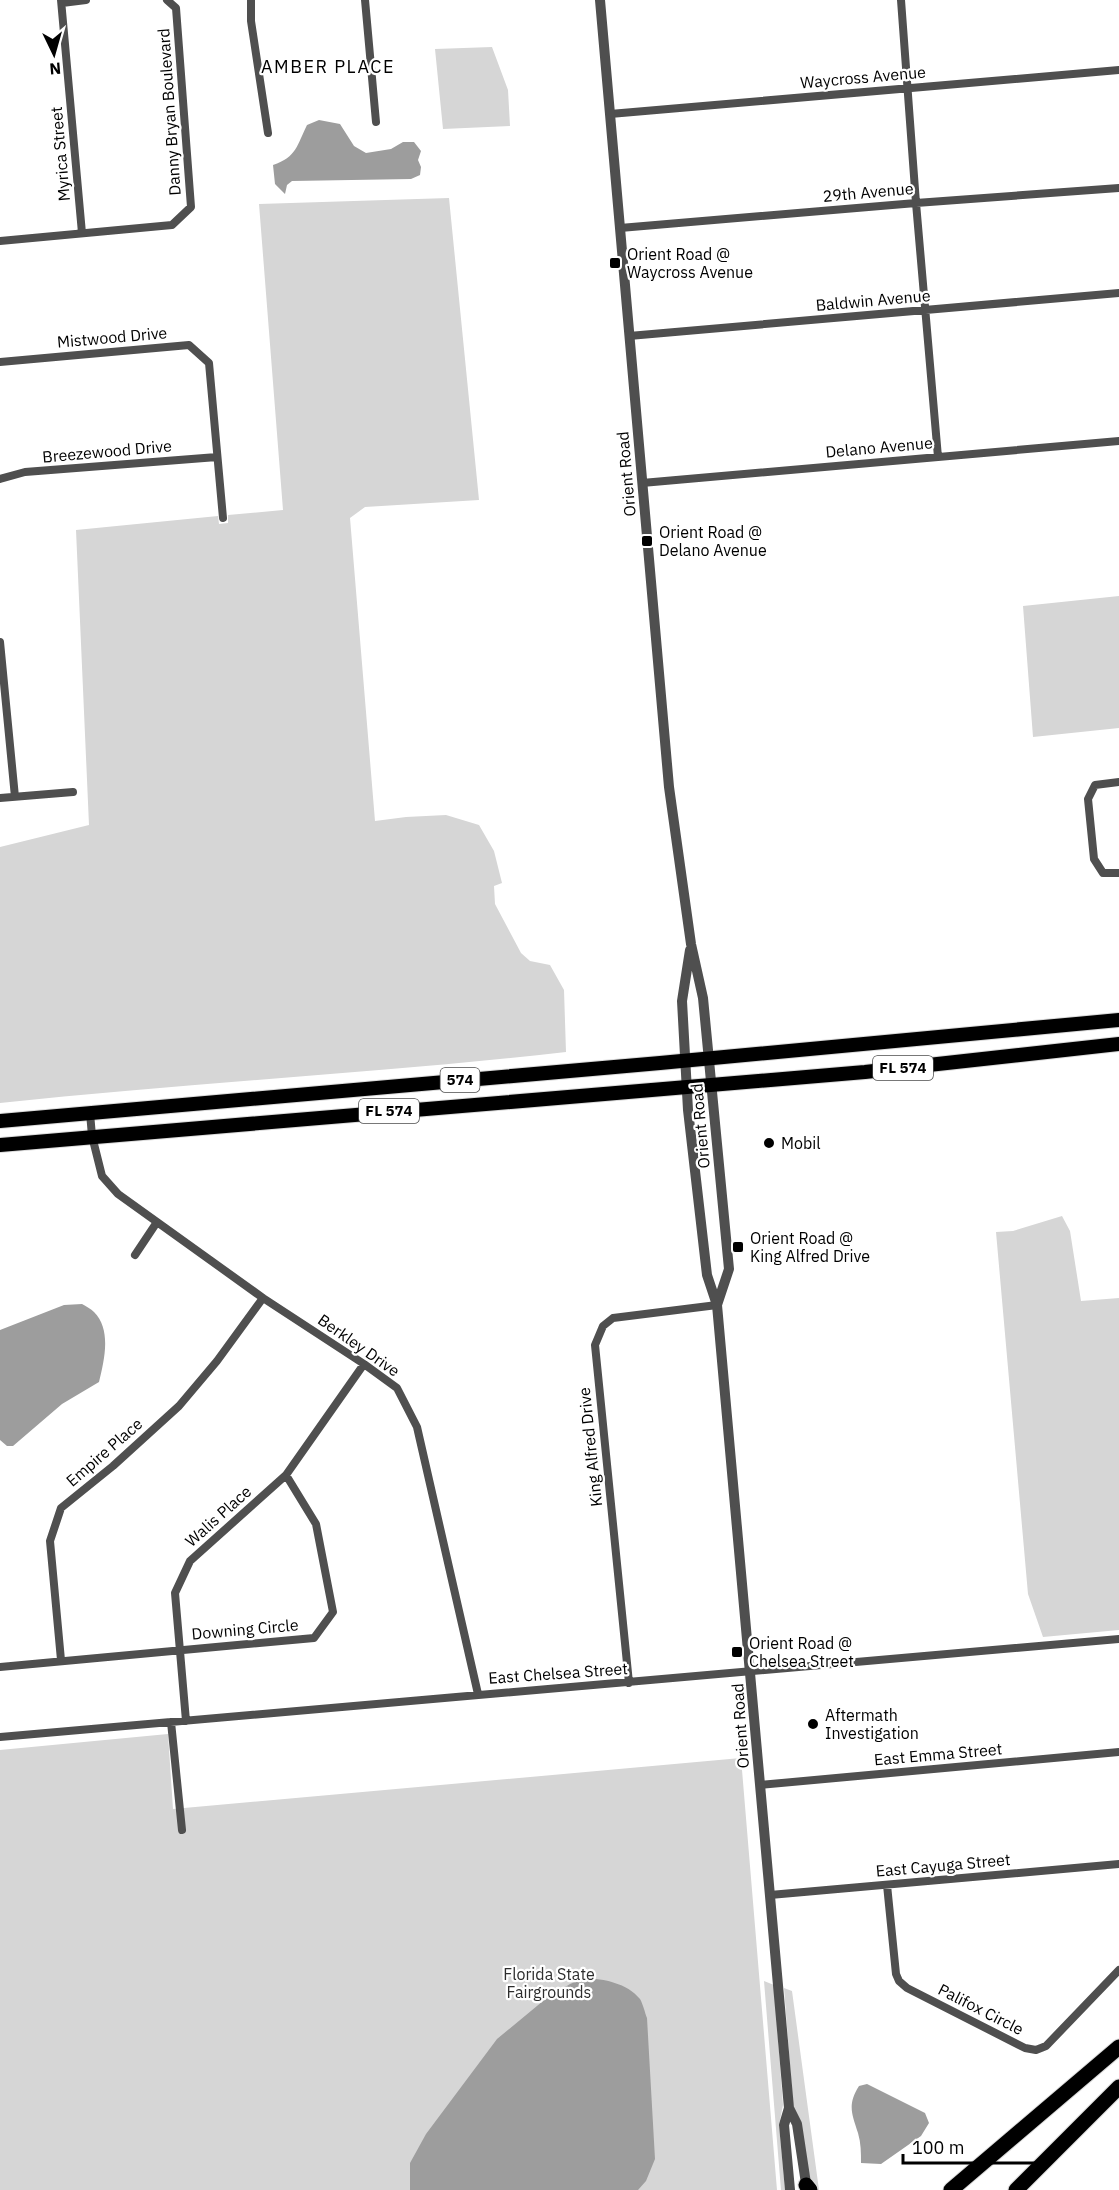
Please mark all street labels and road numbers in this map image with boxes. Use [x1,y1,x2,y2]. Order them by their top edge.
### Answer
street label: Danny Bryan Boulevard [153,28,185,196]
street label: Waycross Avenue [799,62,927,92]
street label: Myrica Street [46,106,74,202]
street label: 29th Avenue [822,178,914,206]
street label: Baldwin Avenue [815,285,931,315]
street label: Mistwood Drive [56,322,168,352]
street label: Orient Road [612,431,640,517]
street label: Delano Avenue [824,432,934,462]
street label: Breezewood Drive [41,435,173,467]
road number: FL 574 [873,1056,933,1080]
road number: 574 [440,1068,480,1092]
street label: Orient Road [686,1083,714,1169]
road number: FL 574 [359,1099,419,1123]
street label: Berkley Drive [314,1309,404,1381]
street label: King Alfred Drive [574,1386,606,1508]
street label: Empire Place [62,1413,146,1490]
street label: Walis Place [181,1481,255,1551]
street label: Downing Circle [191,1614,299,1644]
street label: East Chelsea Street [488,1658,628,1688]
street label: Orient Road [727,1683,753,1769]
street label: East Emma Street [873,1738,1003,1770]
street label: East Cayuga Street [875,1849,1011,1881]
street label: Palifox Circle [935,1979,1027,2039]

